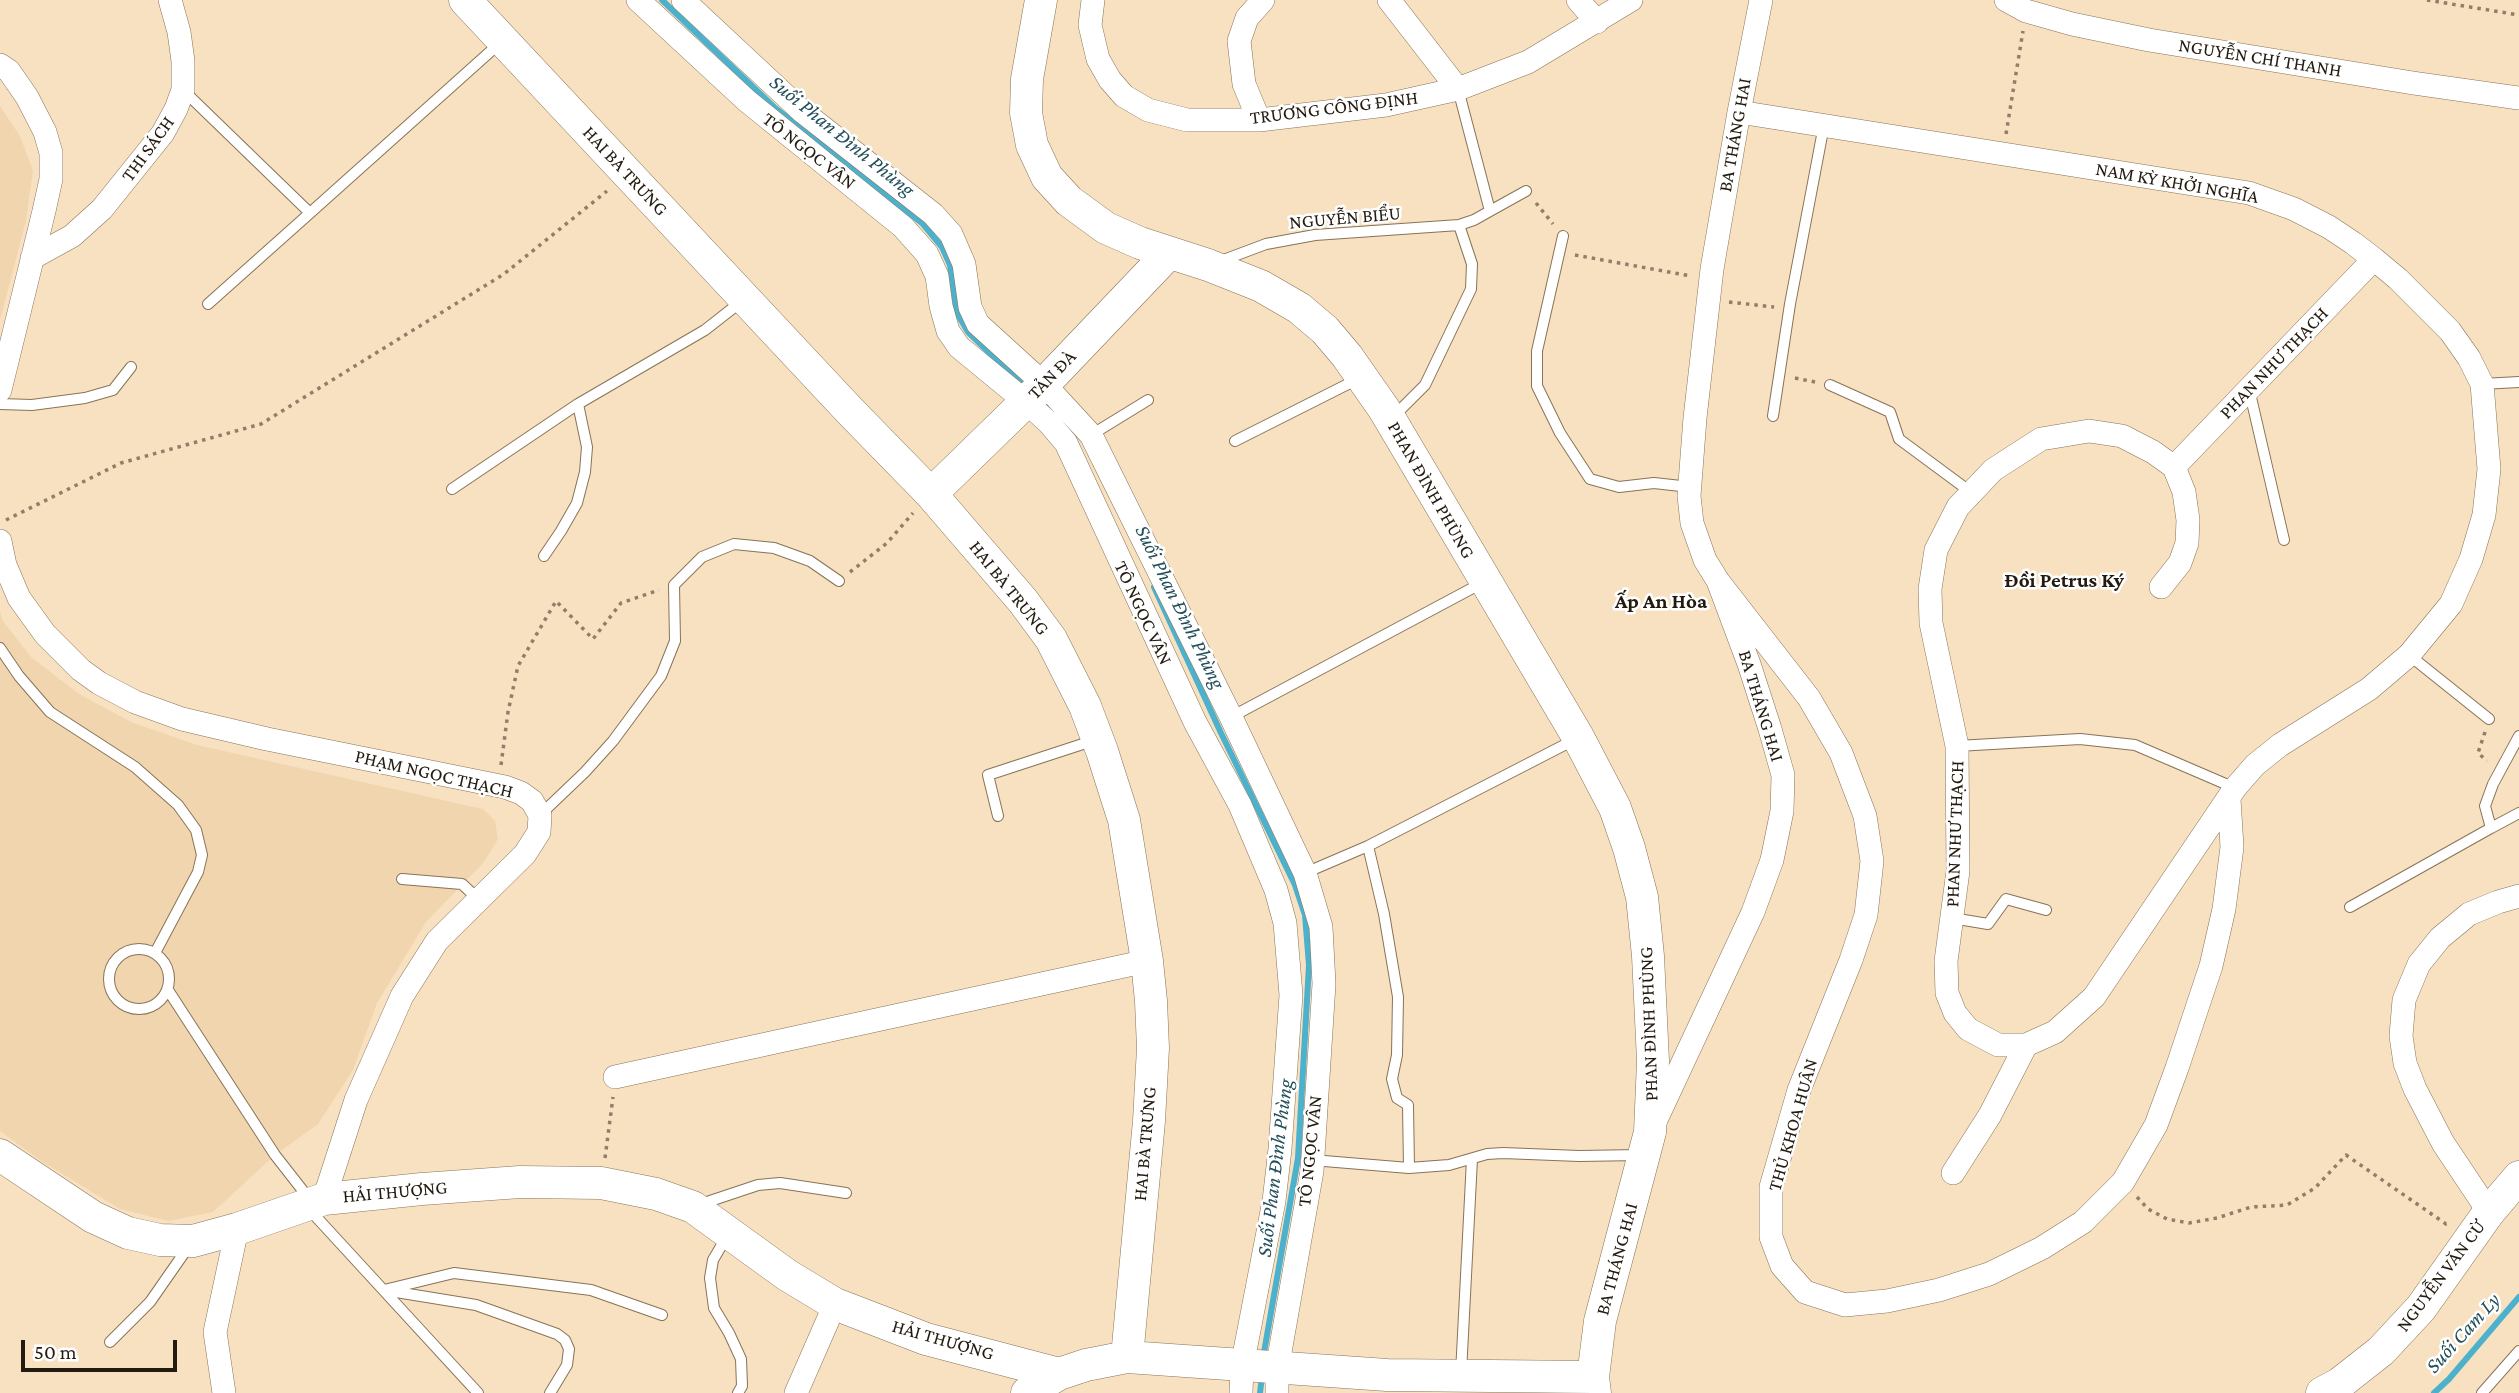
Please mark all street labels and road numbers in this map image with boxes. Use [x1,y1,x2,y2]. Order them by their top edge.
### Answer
street label: NGUYỄN CHÍ THANH [2177,34,2343,82]
street label: BA THÁNG HAI [1714,76,1756,194]
street label: TRƯƠNG CÔNG ĐỊNH [1249,86,1419,130]
street label: TÔ NGỌC VÂN [758,108,860,194]
street label: THI SÁCH [117,112,179,186]
street label: HAI BÀ TRƯNG [578,121,672,221]
street label: NAM KỲ KHỞI NGHĨA [2094,157,2260,209]
street label: NGUYỄN BIỂU [1288,202,1402,234]
street label: PHAN NHƯ THẠCH [2215,302,2333,424]
street label: TẢN ĐÀ [1023,346,1081,404]
street label: PHAN ĐÌNH PHÙNG [1382,417,1480,563]
street label: HAI BÀ TRƯNG [964,536,1054,640]
street label: TÔ NGỌC VÂN [1109,557,1177,669]
street label: BA THÁNG HAI [1733,648,1789,764]
street label: PHẠM NGỌC THẠCH [353,745,515,803]
street label: PHAN NHƯ THẠCH [1941,760,1969,908]
street label: PHAN ĐÌNH PHÙNG [1635,946,1663,1102]
street label: THỦ KHOA HUÂN [1763,1056,1823,1194]
street label: HAI BÀ TRƯNG [1129,1086,1161,1202]
street label: TÔ NGỌC VÂN [1293,1094,1327,1208]
street label: HẢI THƯỢNG [342,1176,448,1208]
street label: BA THÁNG HAI [1591,1200,1643,1318]
street label: NGUYỄN VĂN CỪ [2392,1216,2490,1336]
street label: HẢI THƯỢNG [889,1315,997,1365]

